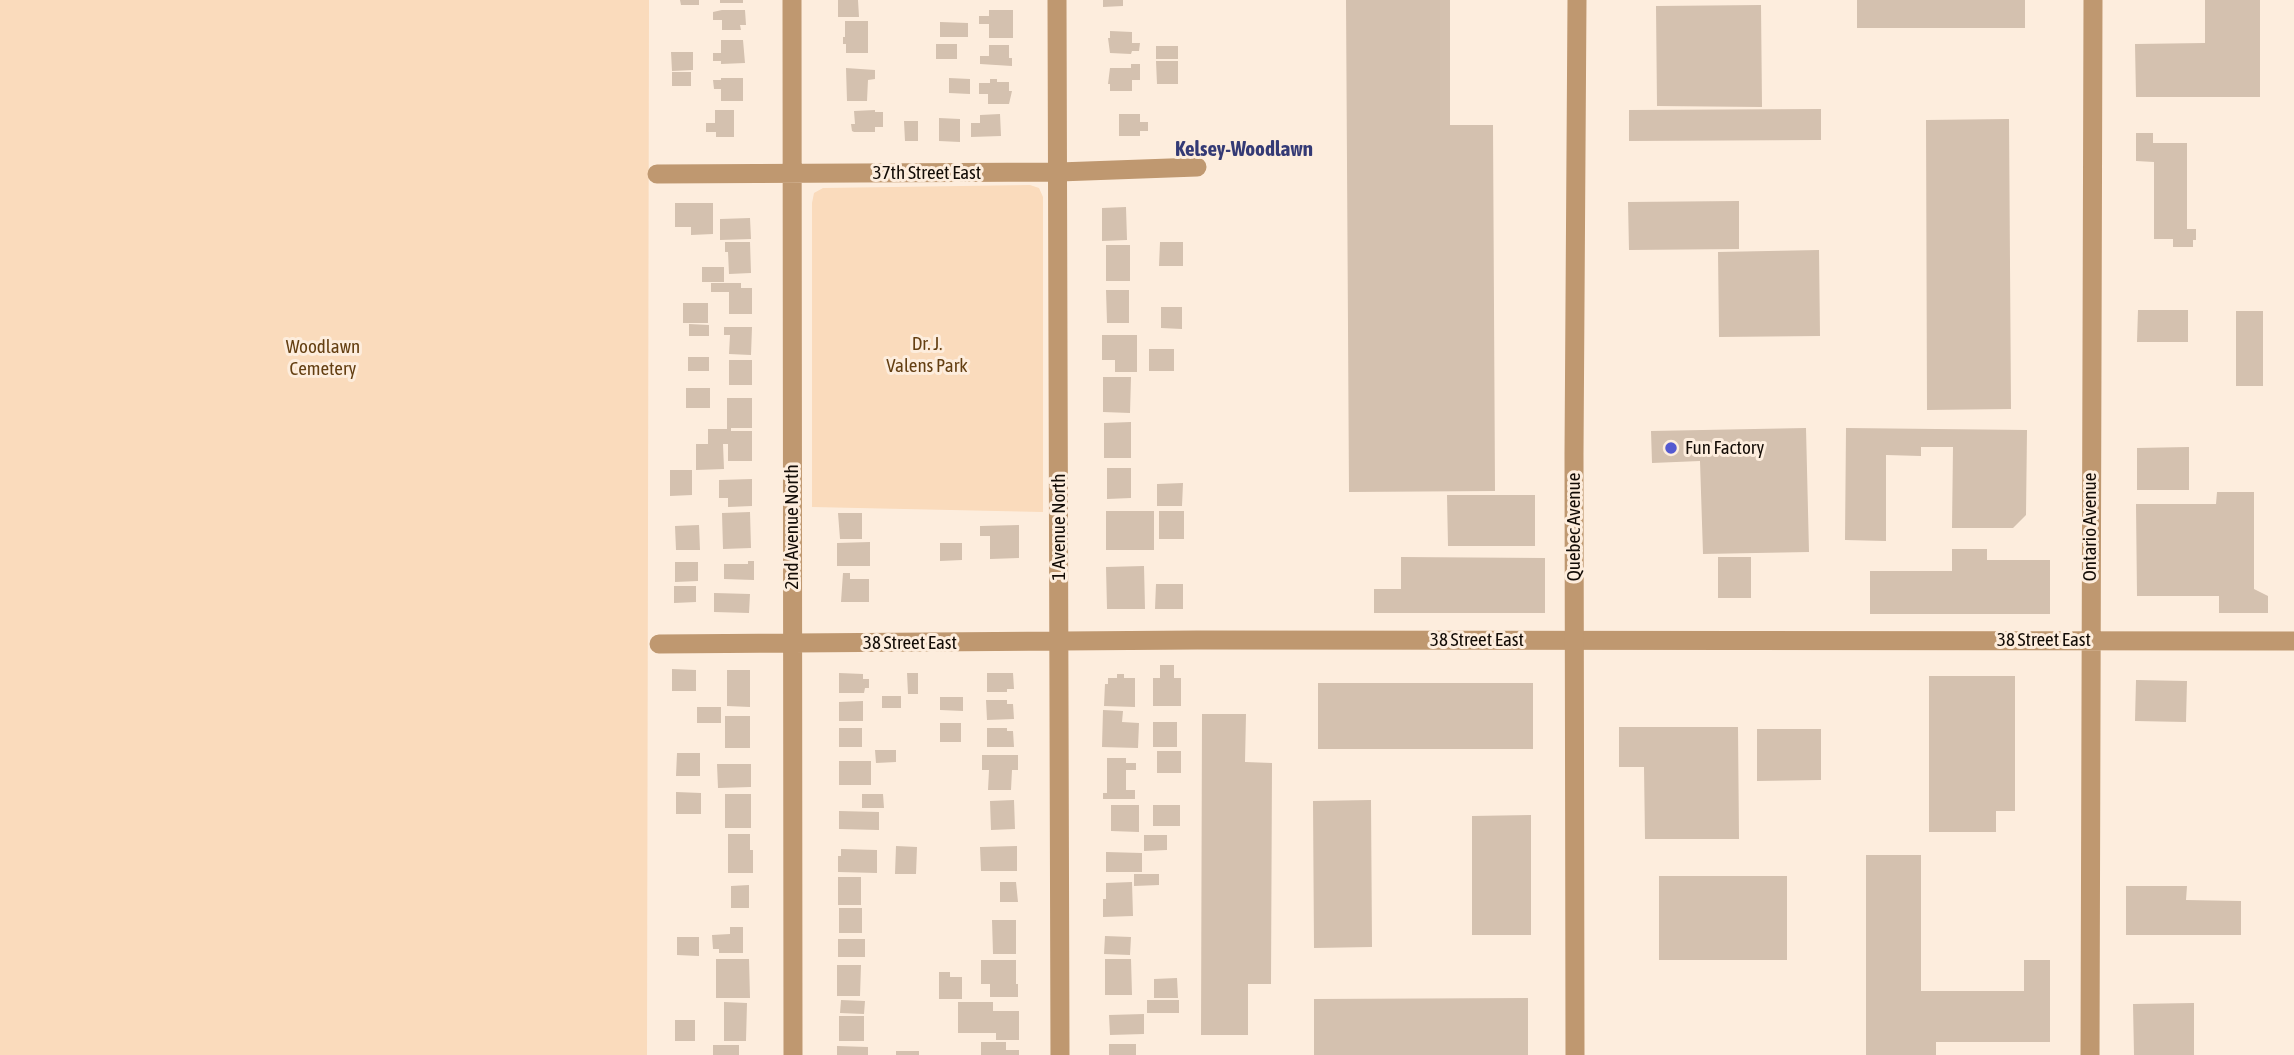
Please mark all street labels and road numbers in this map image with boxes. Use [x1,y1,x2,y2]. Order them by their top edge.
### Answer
street label: 37th Street East [873,162,981,184]
street label: 2nd Avenue North [781,464,803,590]
street label: Quebec Avenue [1563,473,1585,581]
street label: Ontario Avenue [2079,473,2101,581]
street label: 1 Avenue North [1048,474,1070,580]
street label: 38 Street East [1430,629,1524,651]
street label: 38 Street East [1997,629,2091,651]
street label: 38 Street East [863,632,957,654]

